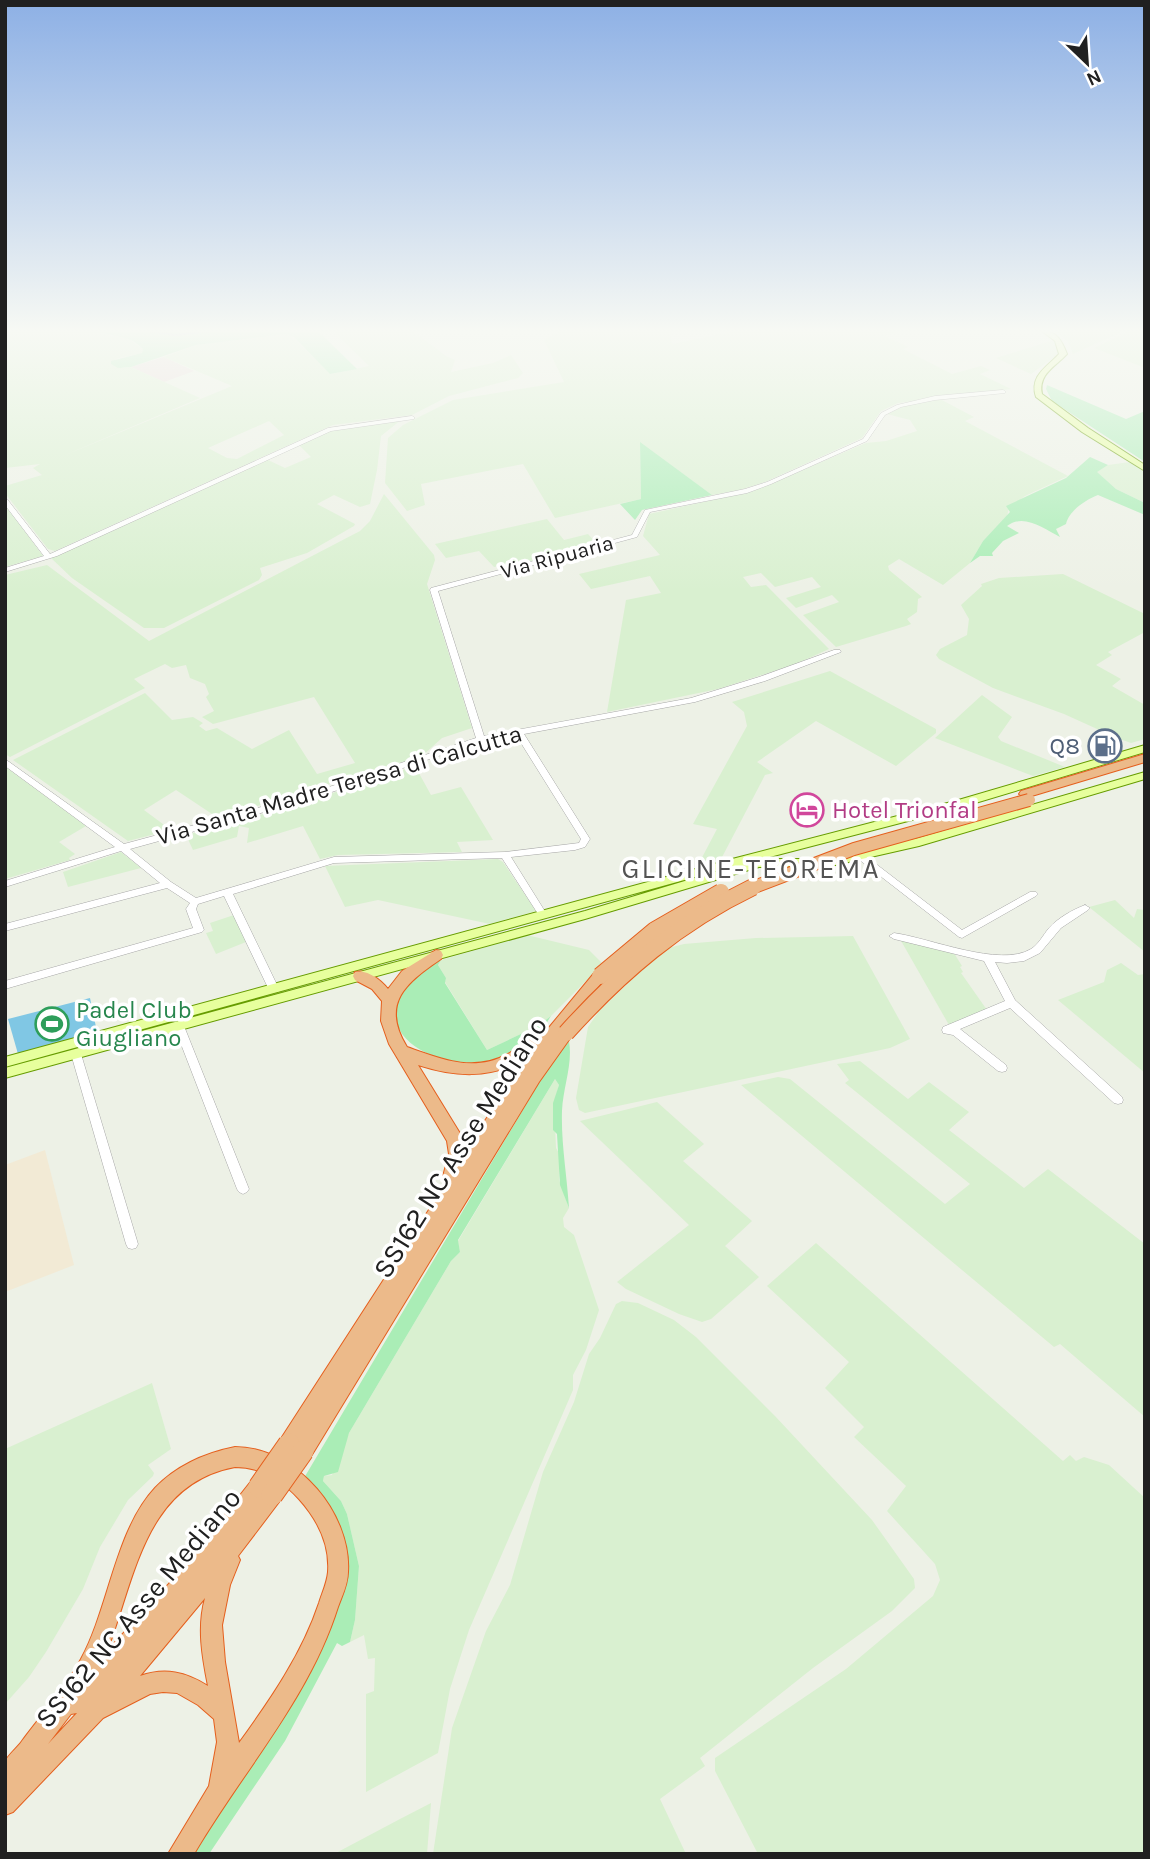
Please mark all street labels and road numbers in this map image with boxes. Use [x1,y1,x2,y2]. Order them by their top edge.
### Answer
street label: Via Ripuaria [498,530,616,584]
street label: Via Santa Madre Teresa di Calcutta [153,719,525,851]
street label: SS162 NC Asse Mediano [366,1010,554,1284]
street label: SS162 NC Asse Mediano [28,1482,248,1734]

